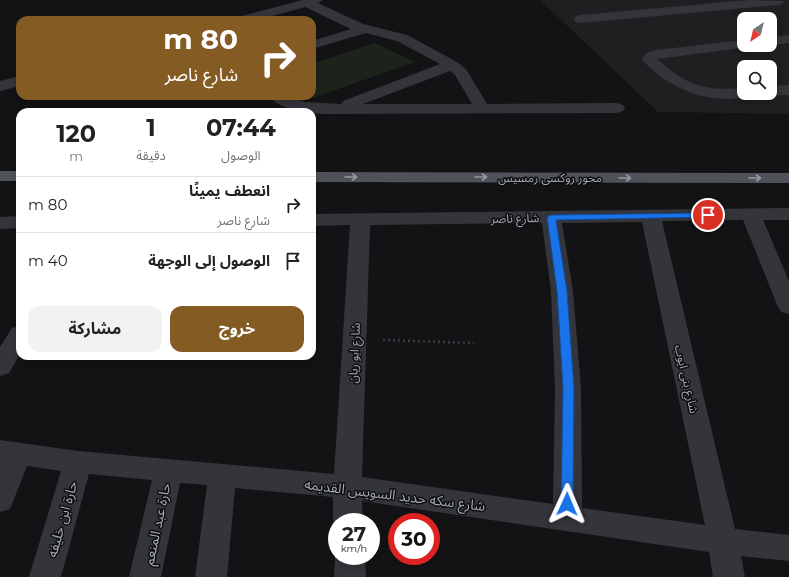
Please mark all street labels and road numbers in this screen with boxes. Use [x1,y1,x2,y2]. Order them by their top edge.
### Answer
street label: محور روكسى رمسيس [498,170,602,185]
street label: شارع ناصر [489,210,540,228]
street label: شارع ابو ريان [345,322,365,384]
street label: شارع بنى ايوب [670,343,702,415]
street label: شارع سكه حديد السويس القديمه [303,475,486,517]
street label: حارة ابن خليفه [43,479,81,559]
street label: حارة عبد المنعم [139,481,177,567]

